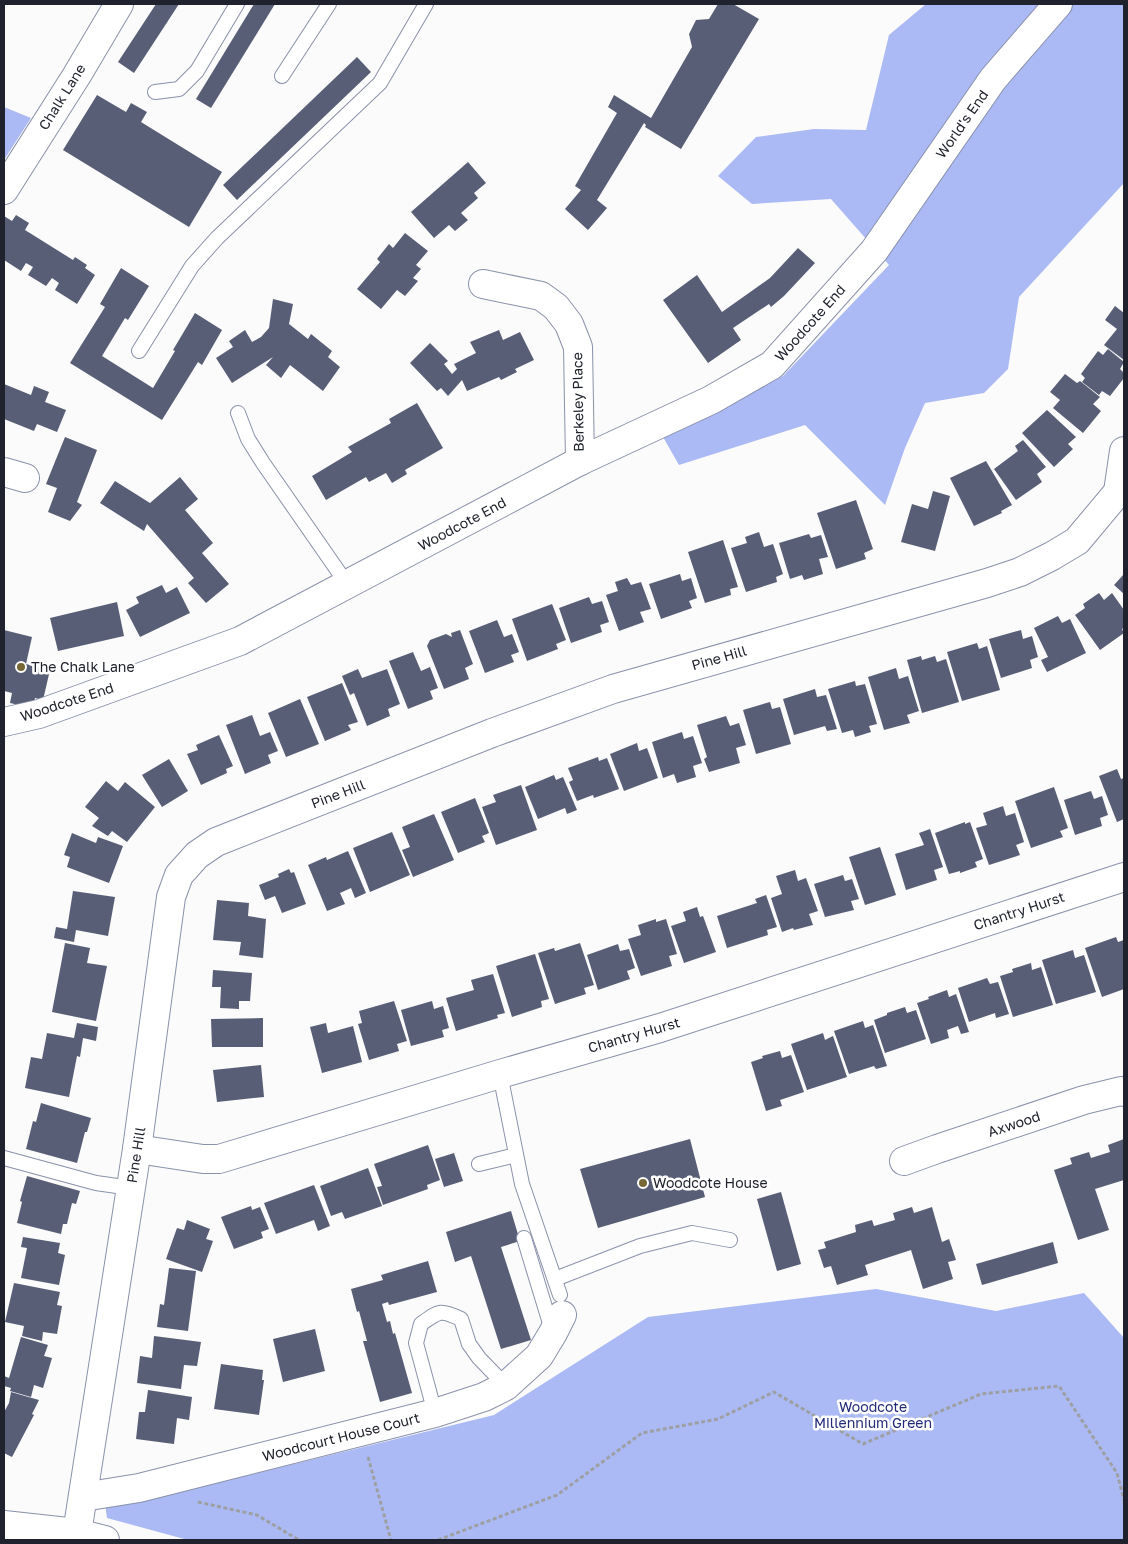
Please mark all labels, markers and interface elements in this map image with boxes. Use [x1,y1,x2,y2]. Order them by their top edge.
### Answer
street label: Chalk Lane [35,61,89,133]
street label: World's End [932,86,991,161]
street label: Woodcote End [771,281,849,365]
street label: Berkeley Place [568,352,587,452]
street label: Woodcote End [415,493,509,554]
street label: Pine Hill [689,642,748,673]
place label: The Chalk Lane [31,658,135,675]
marker: The Chalk Lane [15,661,27,673]
street label: Woodcote End [18,678,116,725]
street label: Pine Hill [308,775,367,812]
street label: Chantry Hurst [971,888,1067,933]
street label: Chantry Hurst [586,1013,682,1056]
street label: Axwood [985,1107,1042,1140]
street label: Pine Hill [123,1126,148,1184]
place label: Woodcote House [653,1174,768,1191]
marker: Woodcote House [637,1177,649,1189]
park label: Woodcote Millennium Green [814,1398,932,1431]
street label: Woodcourt House Court [260,1409,421,1464]

